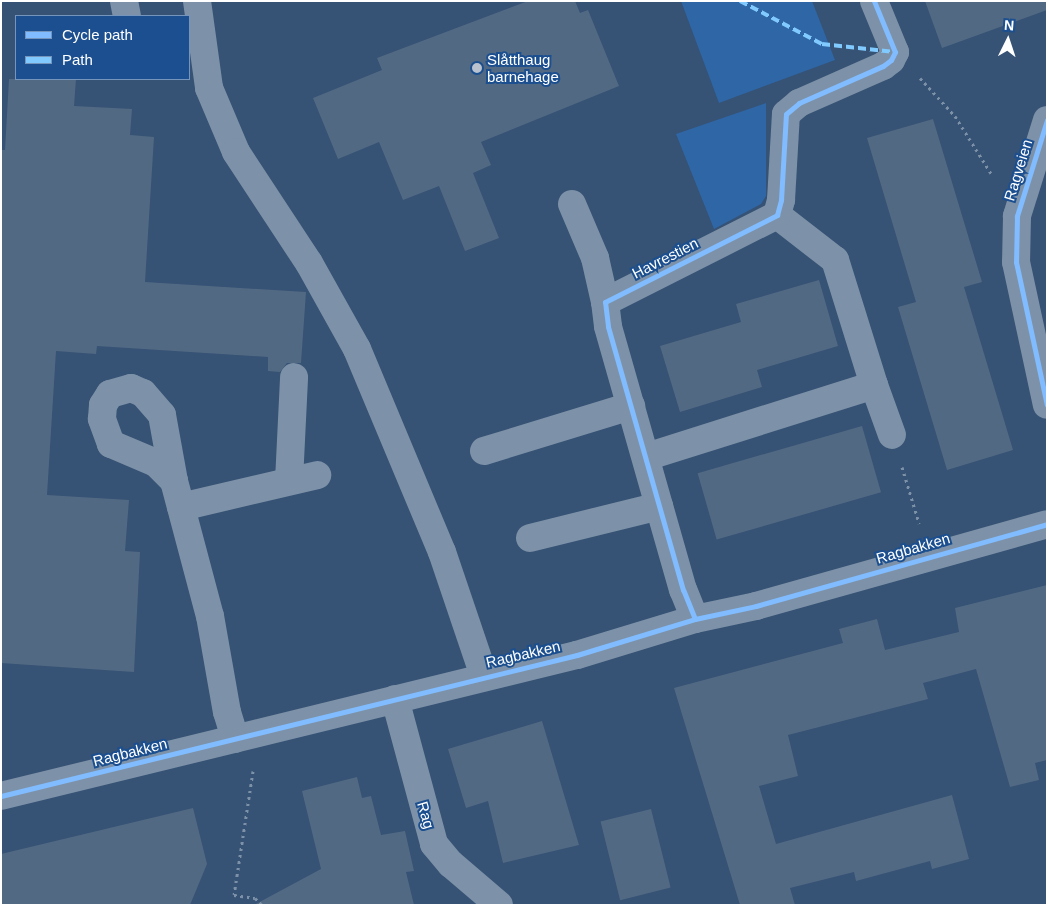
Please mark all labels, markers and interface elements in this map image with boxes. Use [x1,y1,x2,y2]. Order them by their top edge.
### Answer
legend [15,15,190,80]
north arrow [983,15,1033,65]
text: N [1003,17,1015,33]
text: Cycle path [62,26,133,43]
place label: Slåtthaug barnehage [487,50,559,85]
text: Path [62,51,93,68]
marker: Slåtthaug barnehage [471,62,483,74]
street label: Ragveien [1000,137,1036,203]
street label: Havrestien [629,234,701,282]
street label: Ragbakken [874,529,952,567]
street label: Ragbakken [484,637,562,671]
street label: Ragbakken [91,734,169,770]
street label: Rag [414,799,438,831]

